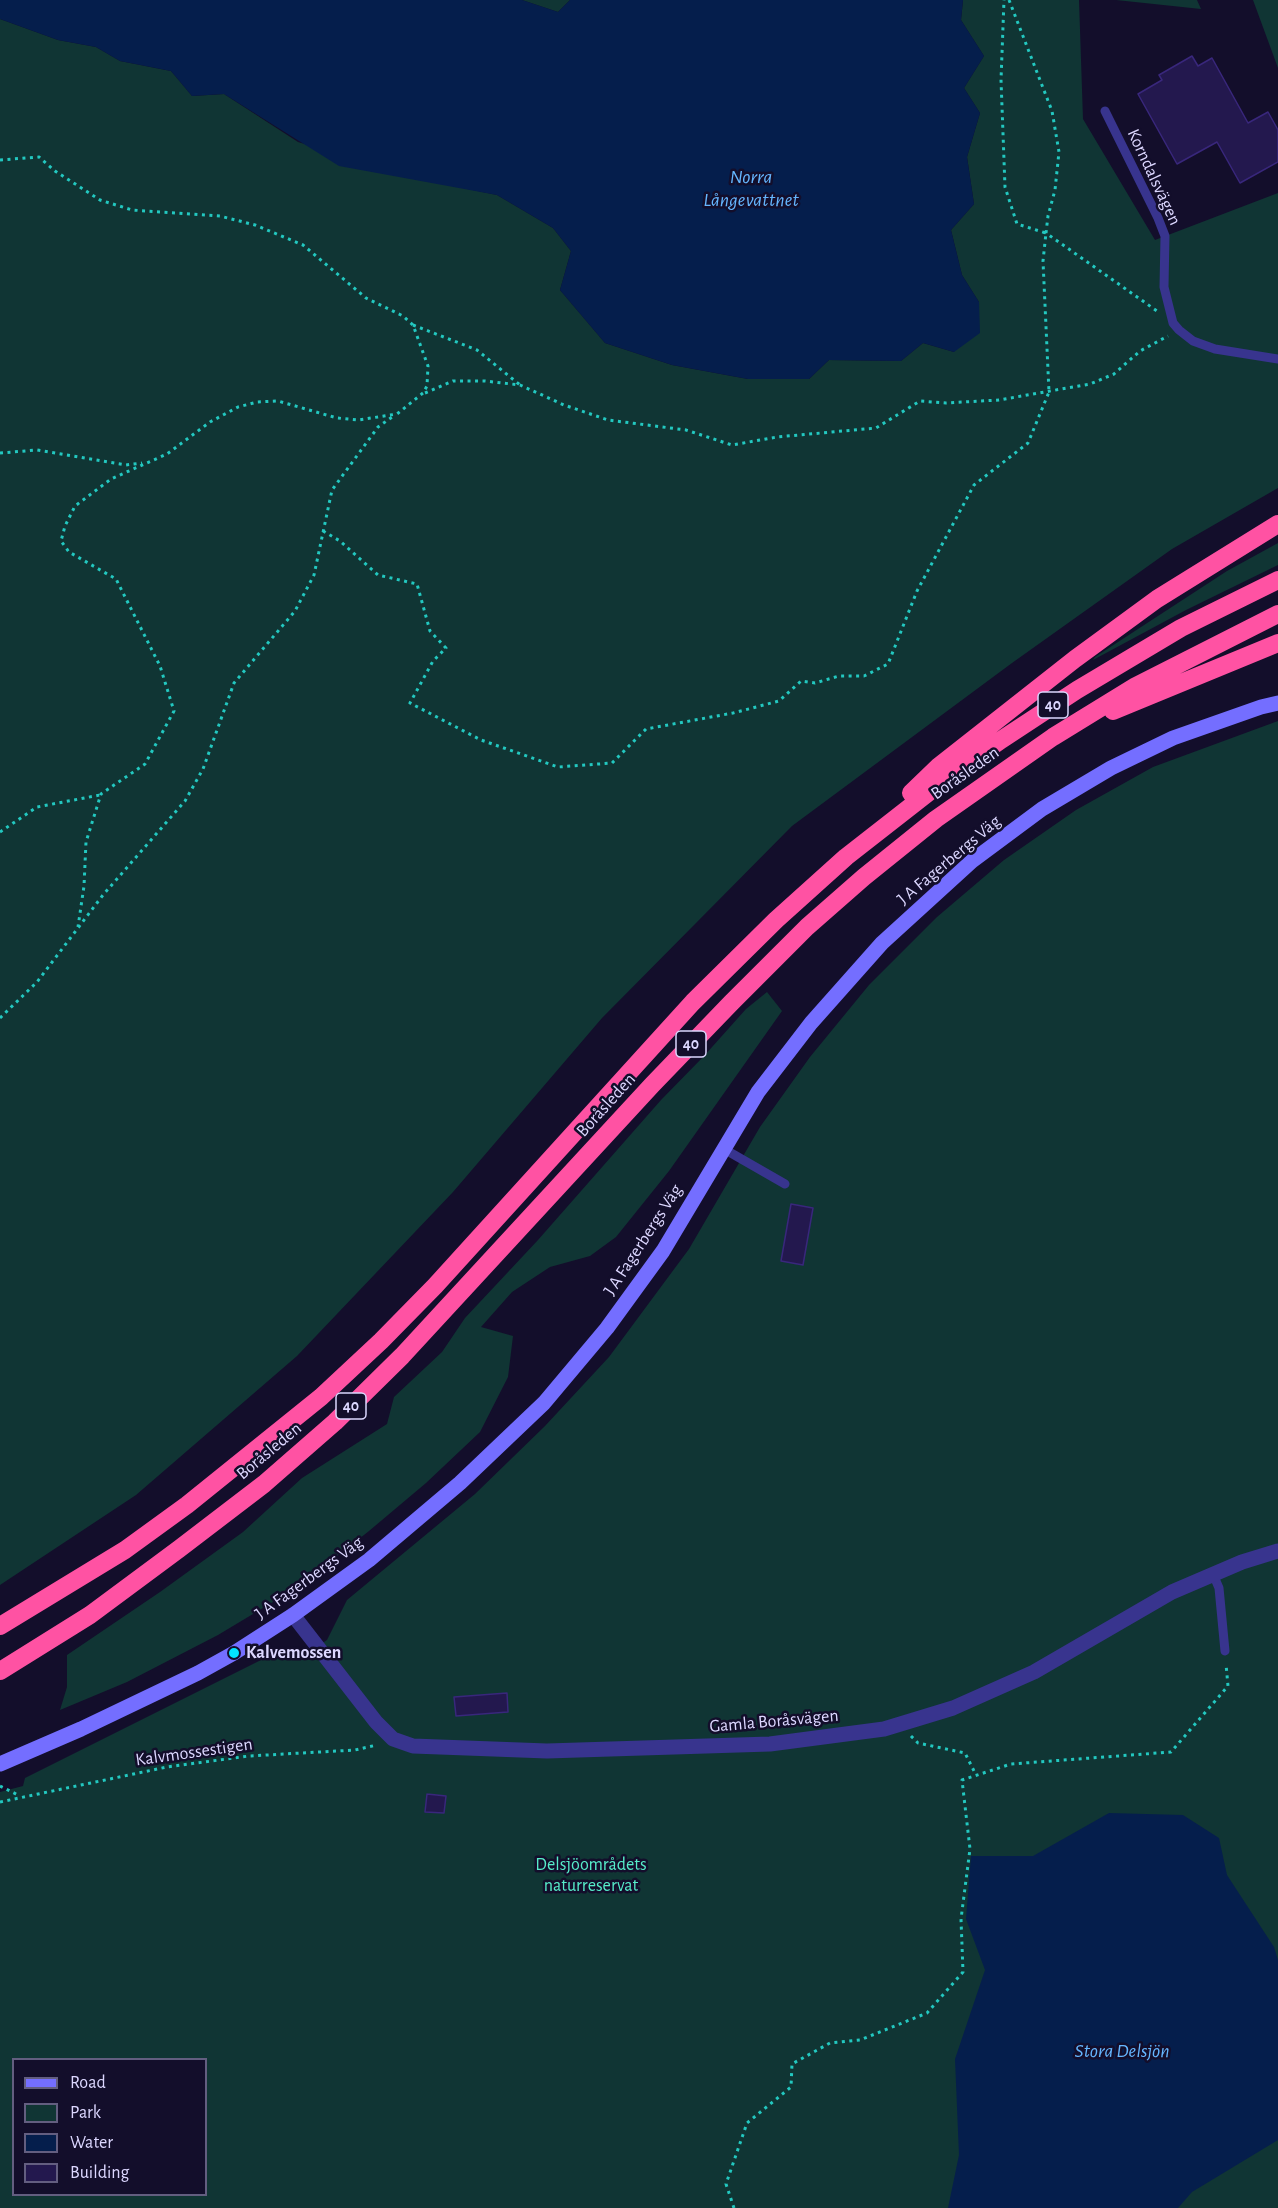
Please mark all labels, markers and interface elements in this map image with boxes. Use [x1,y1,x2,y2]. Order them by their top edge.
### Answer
street label: Korndalsvägen [1122,125,1186,229]
water label: Norra Långevattnet [703,165,799,212]
road number: 40 [1038,692,1068,718]
street label: Boråsleden [927,742,1003,804]
street label: J A Fagerbergs Väg [893,810,1005,910]
road number: 40 [676,1031,706,1057]
street label: Boråsleden [572,1069,640,1141]
street label: J A Fagerbergs Väg [599,1180,687,1300]
road number: 40 [336,1393,366,1419]
street label: Boråsleden [232,1418,306,1484]
street label: J A Fagerbergs Väg [251,1532,367,1624]
place label: Kalvemossen [246,1642,341,1664]
marker: Kalvemossen [227,1646,241,1660]
street label: Gamla Boråsvägen [708,1705,840,1737]
street label: Kalvmossestigen [134,1733,254,1771]
park label: Delsjöområdets naturreservat [535,1854,647,1896]
water label: Stora Delsjön [1074,2039,1170,2063]
legend [12,2058,207,2196]
text: Road [70,2074,106,2092]
text: Park [70,2104,101,2122]
text: Water [70,2134,113,2152]
text: Building [70,2164,129,2182]

